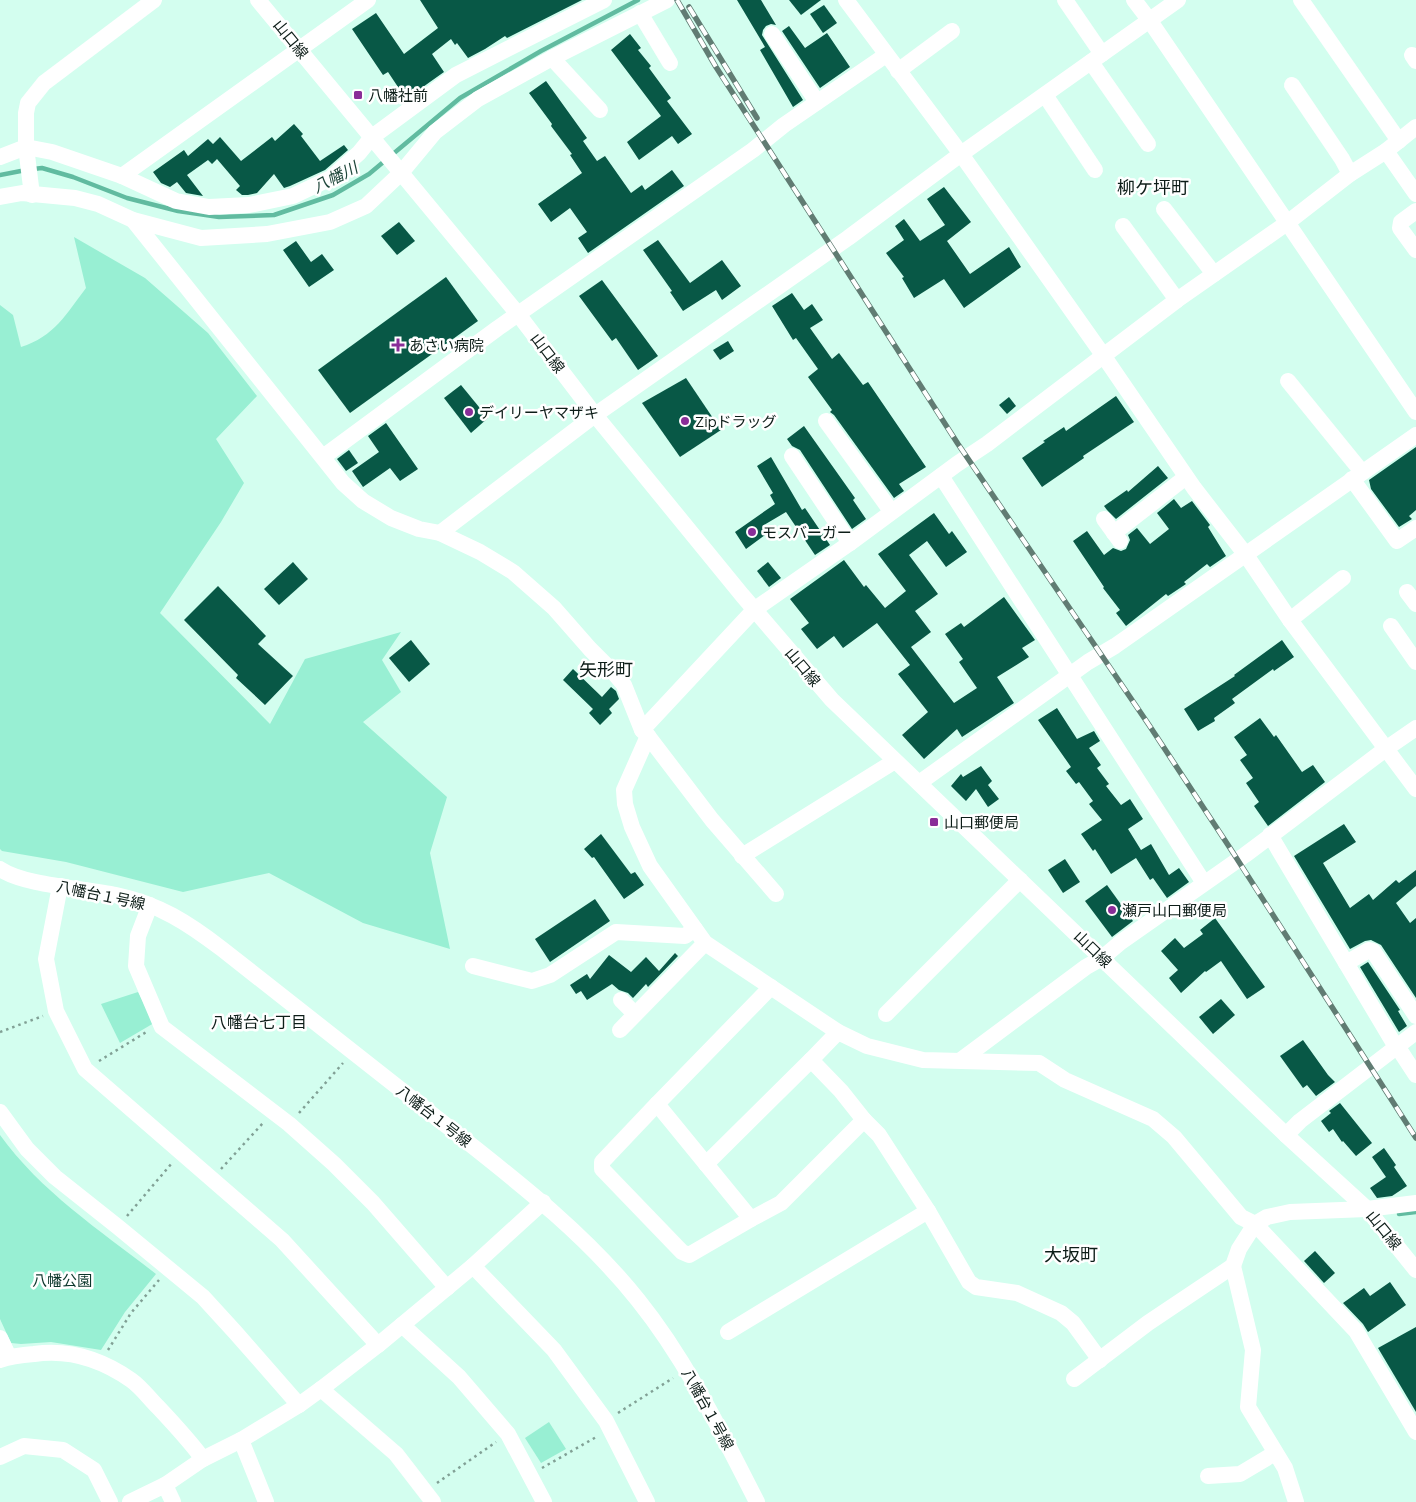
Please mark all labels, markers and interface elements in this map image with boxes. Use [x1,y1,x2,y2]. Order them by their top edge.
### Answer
street label: 山口線 [269,15,313,63]
place label: 八幡社前 [368,85,428,106]
marker: 八幡社前 [352,89,364,101]
water label: 八幡川 [309,155,363,198]
district label: 柳ケ坪町 [1117,175,1189,199]
street label: 山口線 [526,329,570,377]
place label: あさい病院 [409,335,484,356]
marker: あさい病院 [391,338,405,352]
place label: デイリーヤマザキ [479,402,599,423]
marker: デイリーヤマザキ [463,406,475,418]
place label: Zipドラッグ [695,411,777,432]
marker: Zipドラッグ [679,415,691,427]
place label: モスバーガー [762,522,852,543]
marker: モスバーガー [746,526,758,538]
street label: 山口線 [780,643,826,691]
district label: 矢形町 [579,657,633,681]
place label: 山口郵便局 [944,812,1019,833]
marker: 山口郵便局 [928,816,940,828]
street label: 八幡台１号線 [55,875,147,915]
place label: 瀬戸山口郵便局 [1122,900,1227,921]
marker: 瀬戸山口郵便局 [1106,904,1118,916]
street label: 山口線 [1070,926,1116,972]
district label: 八幡台七丁目 [211,1011,307,1033]
street label: 八幡台１号線 [392,1080,476,1152]
street label: 山口線 [1362,1206,1406,1254]
district label: 大坂町 [1044,1242,1098,1266]
park label: 八幡公園 [32,1270,92,1291]
street label: 八幡台１号線 [677,1365,739,1453]

